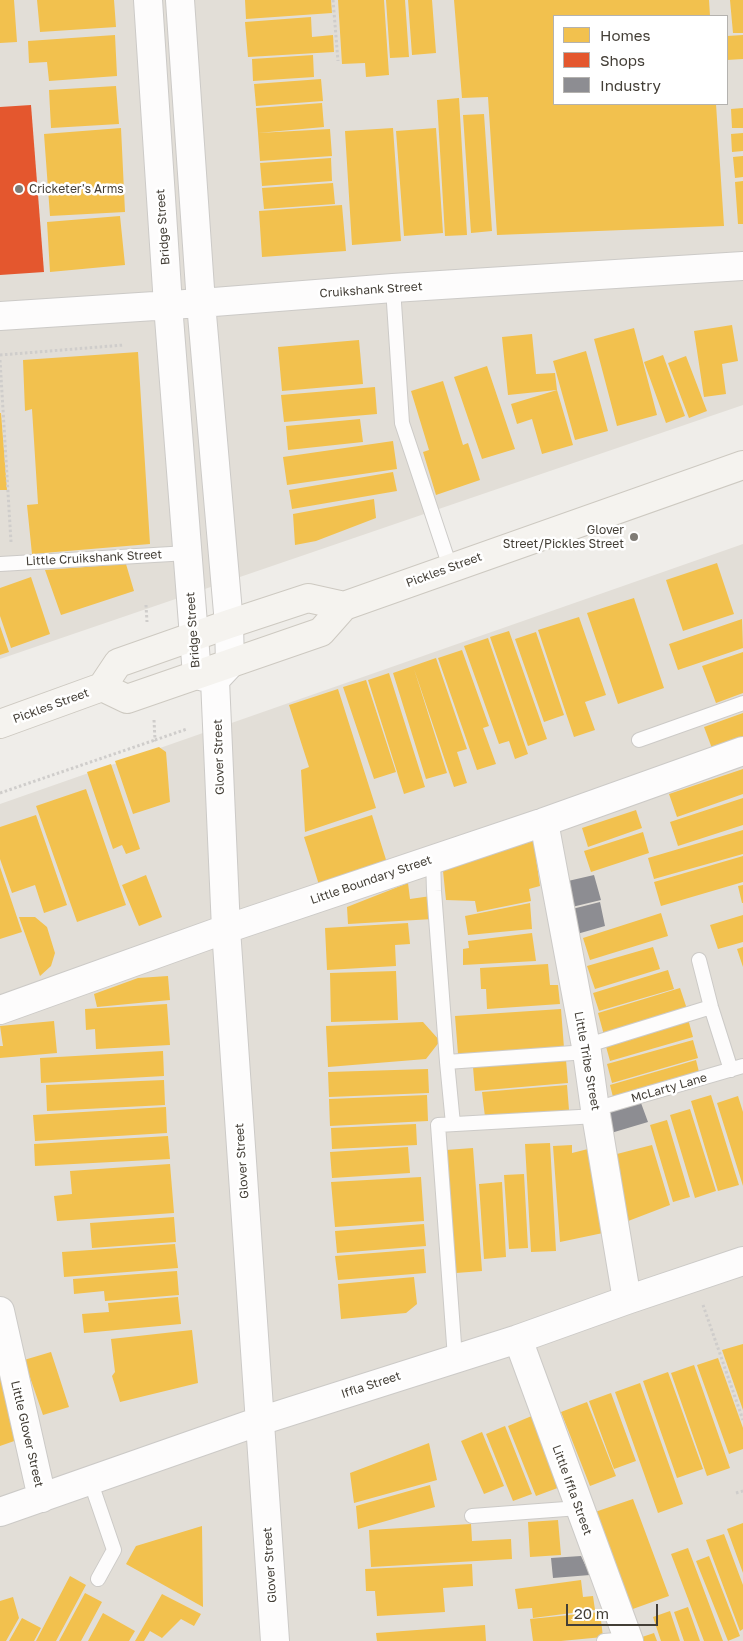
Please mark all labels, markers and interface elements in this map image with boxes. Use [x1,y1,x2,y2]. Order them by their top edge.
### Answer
legend [553,15,728,105]
text: Homes [600,26,650,44]
text: Shops [600,51,645,69]
text: Industry [600,76,661,94]
place label: Cricketer's Arms [29,182,124,196]
marker: Cricketer's Arms [13,183,25,195]
street label: Bridge Street [153,189,173,265]
street label: Cruikshank Street [319,279,423,301]
place label: Glover Street/Pickles Street [503,523,624,551]
marker: Glover Street/Pickles Street [628,531,640,543]
street label: Little Cruikshank Street [25,547,163,569]
street label: Pickles Street [404,550,484,590]
street label: Bridge Street [183,592,203,668]
street label: Pickles Street [11,686,91,726]
street label: Glover Street [210,719,228,795]
street label: Little Boundary Street [308,852,434,908]
street label: Little Tribe Street [571,1010,603,1112]
street label: McLarty Lane [629,1070,709,1106]
street label: Glover Street [232,1123,252,1199]
street label: Iffla Street [339,1369,403,1401]
street label: Little Glover Street [8,1379,46,1489]
street label: Little Iffla Street [549,1443,595,1537]
street label: Glover Street [260,1527,280,1603]
scale bar [568,1594,660,1626]
text: 20 m [574,1604,609,1622]

